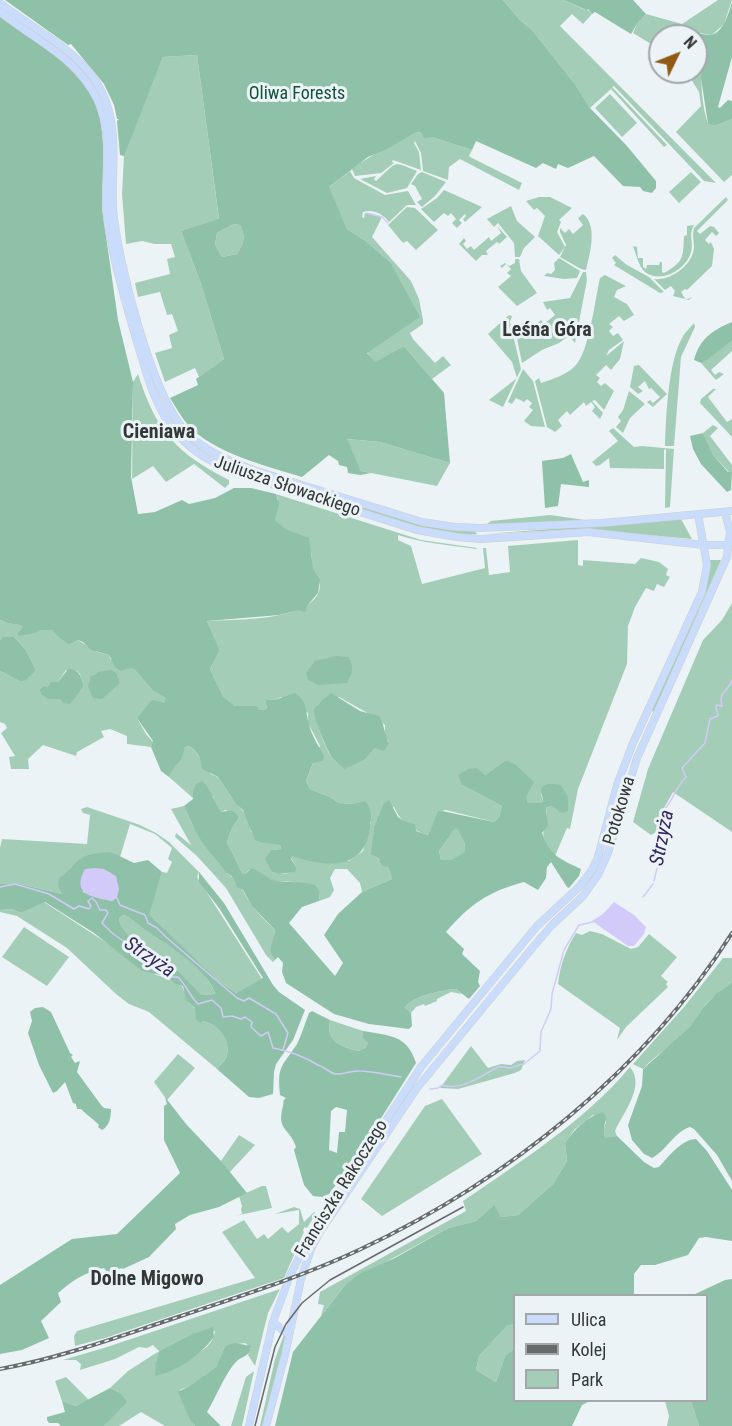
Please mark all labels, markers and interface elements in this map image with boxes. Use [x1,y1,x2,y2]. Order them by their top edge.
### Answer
north arrow [648,24,708,84]
text: N [680,33,700,53]
park label: Oliwa Forests [249,83,345,105]
district label: Leśna Góra [502,319,592,343]
district label: Cieniawa [123,421,195,445]
street label: Juliusza Słowackiego [211,452,363,522]
street label: Potokowa [599,774,641,848]
water label: Strzyża [646,808,680,868]
water label: Strzyża [119,932,179,984]
street label: Franciszka Rakoczego [291,1116,393,1262]
district label: Dolne Migowo [90,1268,204,1292]
legend [513,1294,708,1402]
text: Ulica [571,1309,606,1330]
text: Kolej [571,1339,606,1360]
text: Park [571,1369,603,1390]

